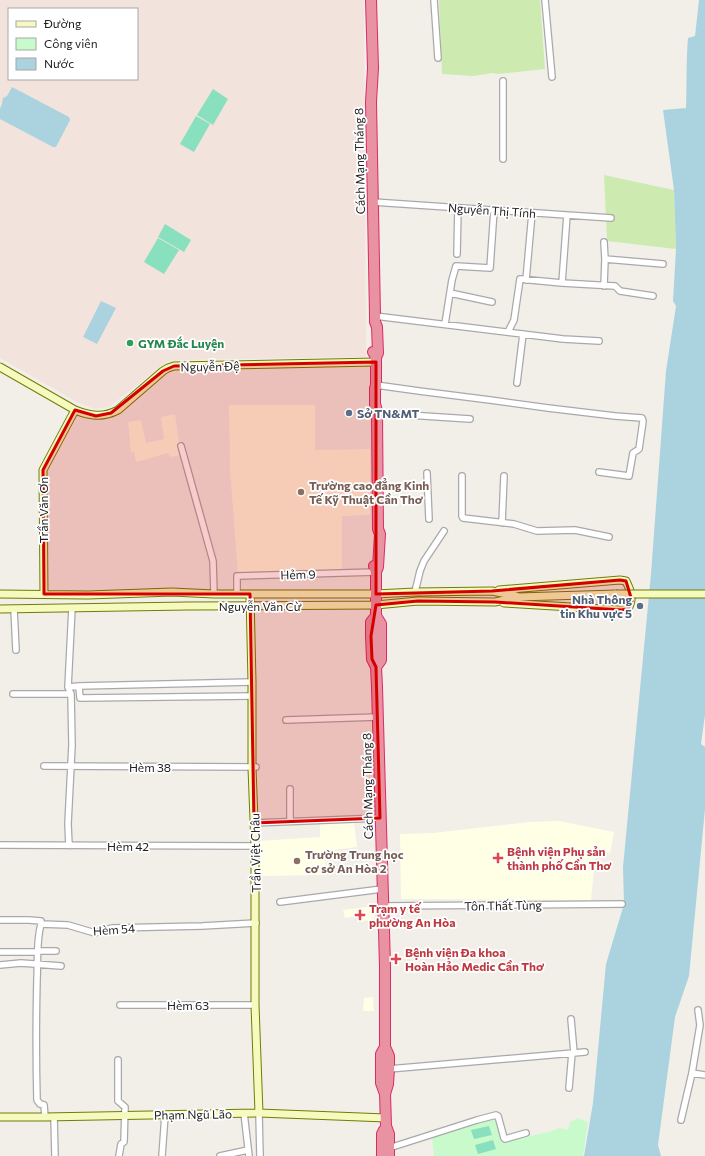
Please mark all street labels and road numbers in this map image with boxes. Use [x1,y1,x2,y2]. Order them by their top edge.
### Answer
street label: Cách Mạng Tháng 8 [351,108,367,214]
street label: Nguyễn Thị Tính [448,200,536,220]
street label: Nguyễn Đệ [180,358,240,374]
street label: Trần Văn Ơn [36,477,50,543]
street label: Hẻm 9 [280,566,316,582]
street label: Nguyễn Văn Cừ [219,599,302,613]
street label: Cách Mạng Tháng 8 [359,733,375,839]
street label: Hèm 38 [129,760,171,774]
street label: Trần Việt Châu [247,813,263,893]
street label: Hèm 42 [107,839,149,853]
street label: Tôn Thất Tùng [464,897,543,913]
street label: Hèm 54 [92,921,136,937]
street label: Hèm 63 [167,998,209,1012]
street label: Phạm Ngũ Lão [154,1106,232,1122]

